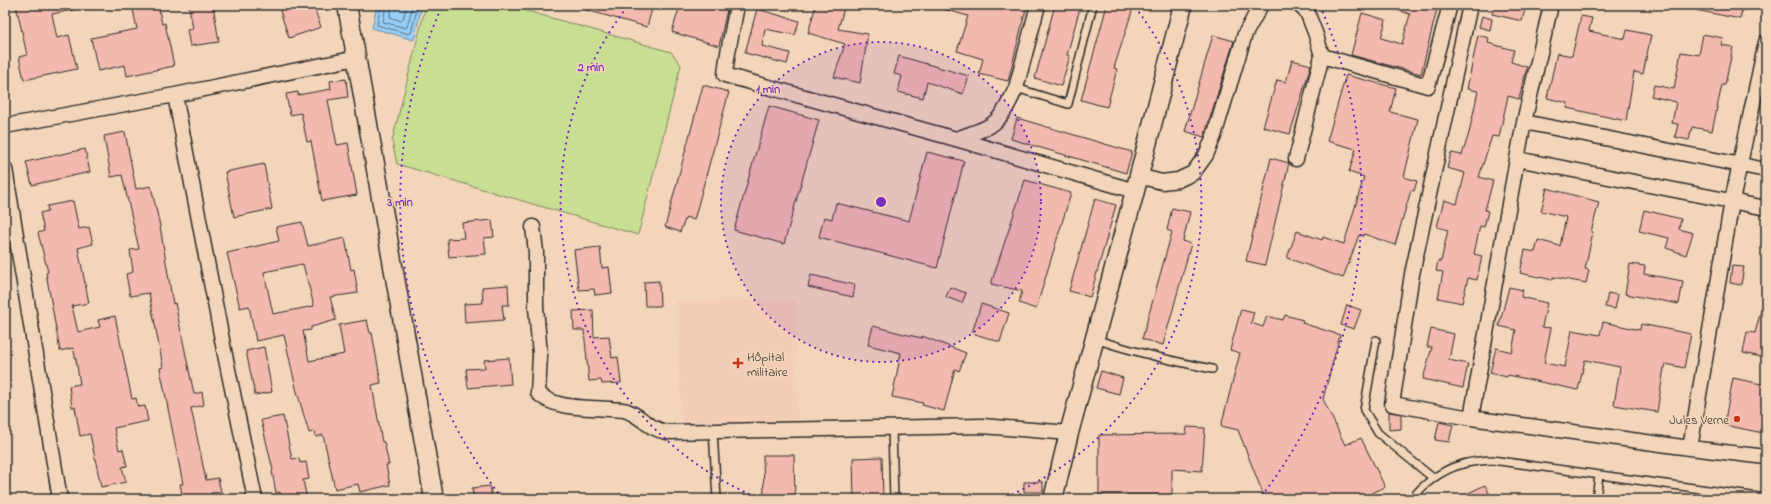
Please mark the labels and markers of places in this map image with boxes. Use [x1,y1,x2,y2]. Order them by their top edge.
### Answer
centre of rings [874,195,888,209]
place label: Hôpital militaire [747,348,788,382]
marker: Hôpital militaire [732,357,744,369]
place label: Jules Verne [1669,411,1729,430]
marker: Jules Verne [1732,414,1742,424]

